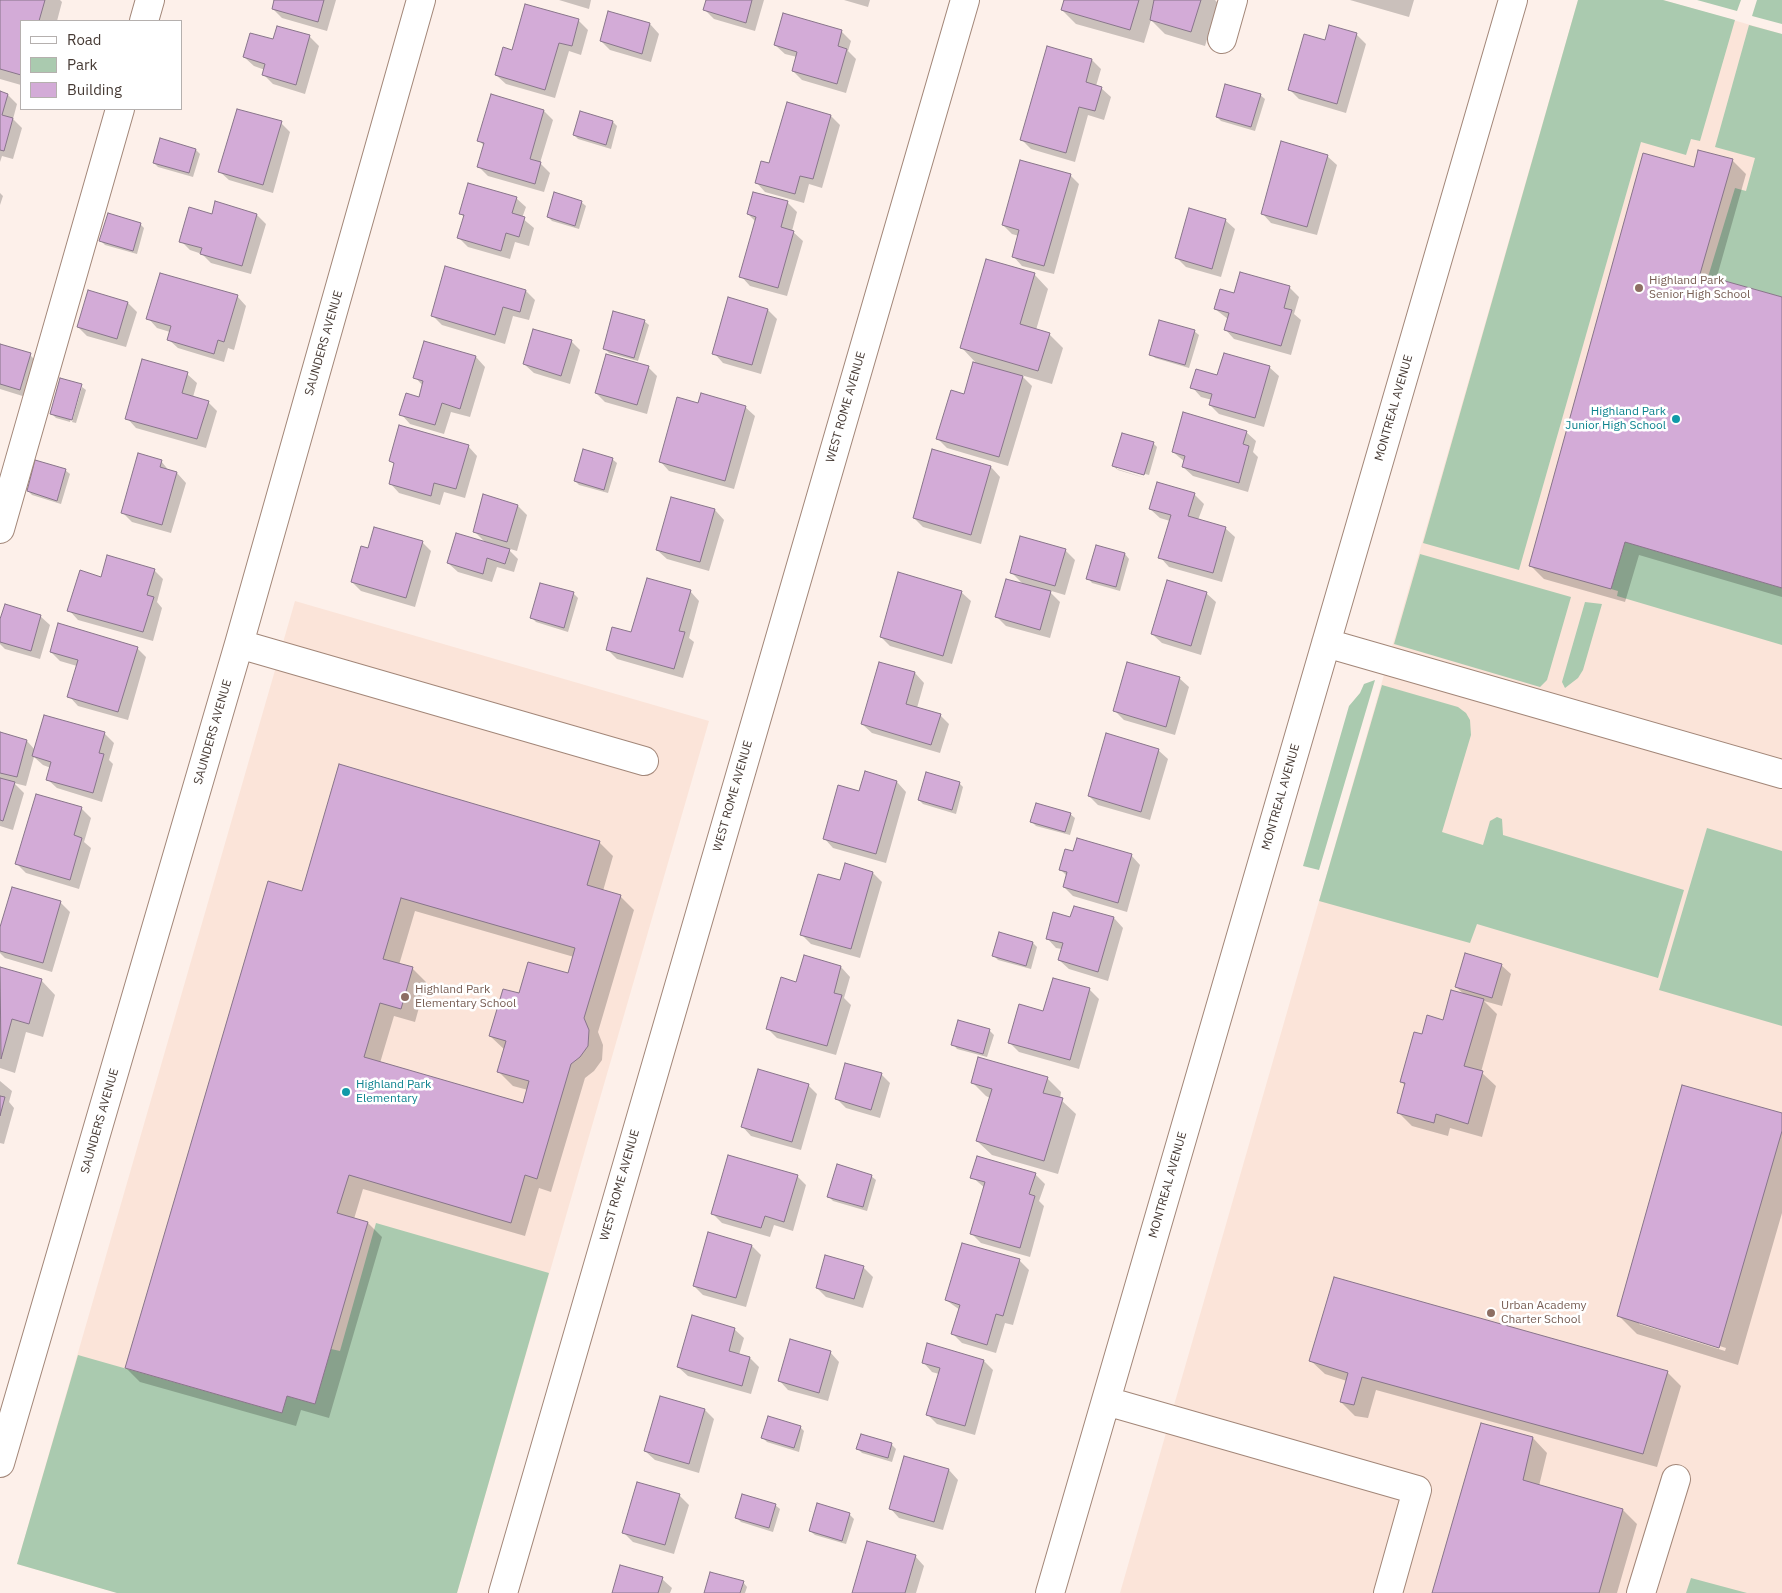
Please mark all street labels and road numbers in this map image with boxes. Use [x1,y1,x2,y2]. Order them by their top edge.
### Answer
street label: SAUNDERS AVENUE [302,289,346,397]
street label: WEST ROME AVENUE [823,350,869,464]
street label: MONTREAL AVENUE [1372,353,1416,463]
street label: SAUNDERS AVENUE [191,678,235,786]
street label: WEST ROME AVENUE [710,739,756,853]
street label: MONTREAL AVENUE [1259,742,1303,852]
street label: SAUNDERS AVENUE [78,1067,122,1175]
street label: WEST ROME AVENUE [597,1128,643,1242]
street label: MONTREAL AVENUE [1146,1130,1190,1240]

